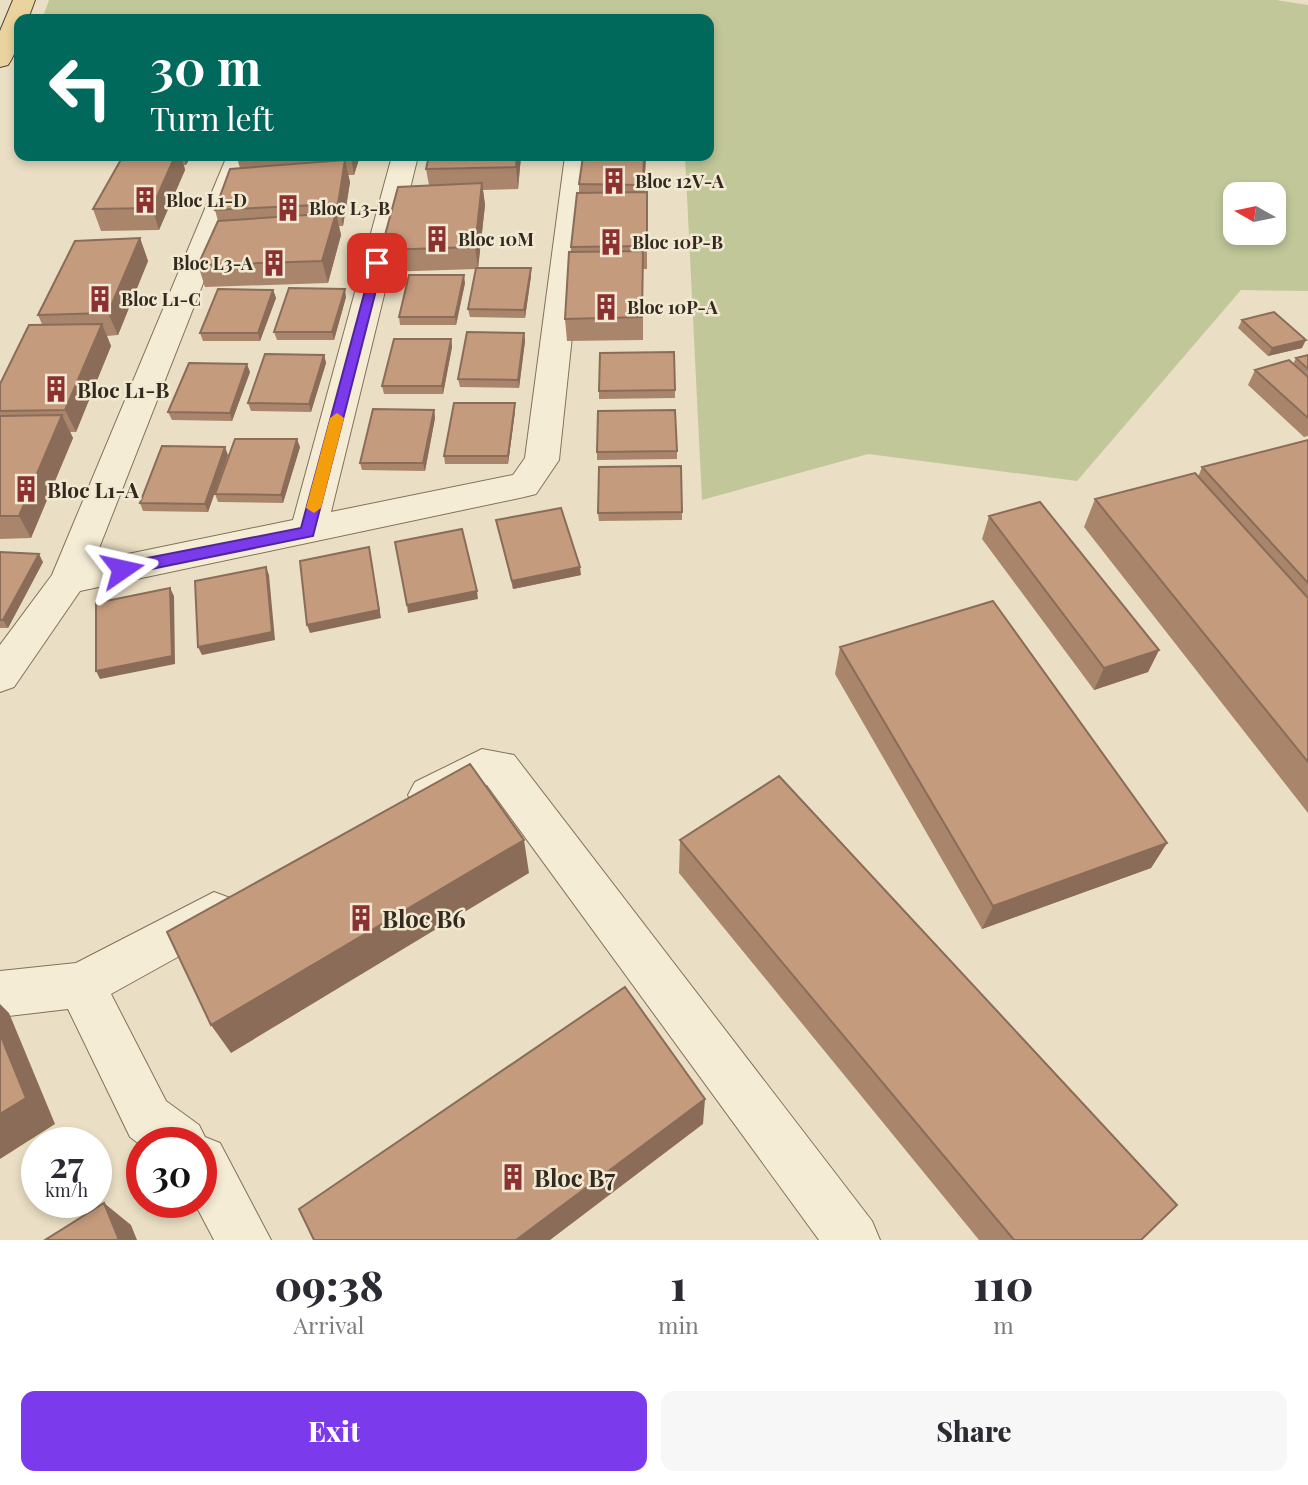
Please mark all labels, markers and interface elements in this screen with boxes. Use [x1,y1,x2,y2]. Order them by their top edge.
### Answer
text: 30 m [150,33,261,98]
icon: left [35,42,126,133]
text: Turn left [150,96,274,139]
building icon: Bloc 12V-A [599,166,629,196]
place label: Bloc 12V-A [635,169,725,193]
north arrow [1223,182,1286,245]
map controls [1223,182,1286,245]
building icon: Bloc L1-D [130,185,160,215]
place label: Bloc L1-D [166,188,247,212]
building icon: Bloc L3-B [273,193,303,223]
place label: Bloc L3-B [309,196,390,220]
building icon: Bloc 10M [422,224,452,254]
place label: Bloc 10M [458,227,534,251]
building icon: Bloc 10P-B [596,227,626,257]
place label: Bloc 10P-B [632,230,723,254]
pin [347,233,407,293]
icon: arrive [358,244,396,282]
building icon: Bloc L3-A [259,248,289,278]
place label: Bloc L3-A [172,251,254,275]
building icon: Bloc L1-C [85,284,115,314]
place label: Bloc L1-C [121,287,201,311]
building icon: Bloc 10P-A [591,292,621,322]
place label: Bloc 10P-A [627,295,719,319]
building icon: Bloc L1-B [41,374,71,404]
place label: Bloc L1-B [77,375,169,403]
building icon: Bloc L1-A [11,474,41,504]
place label: Bloc L1-A [47,475,140,503]
position arrow [85,532,159,606]
place label: Bloc B6 [382,902,466,934]
building icon: Bloc B6 [346,903,376,933]
speed limit sign: 30 [126,1127,217,1218]
text: 27 [49,1140,84,1187]
place label: Bloc B7 [534,1161,615,1193]
building icon: Bloc B7 [498,1162,528,1192]
text: km/h [45,1178,88,1202]
text: 09:38 [274,1256,384,1312]
text: 1 [670,1256,687,1312]
text: 110 [973,1256,1034,1312]
text: Arrival [294,1309,364,1340]
text: min [658,1309,699,1340]
text: m [993,1309,1014,1340]
button: Exit [21,1391,647,1471]
button: Share [661,1391,1287,1471]

